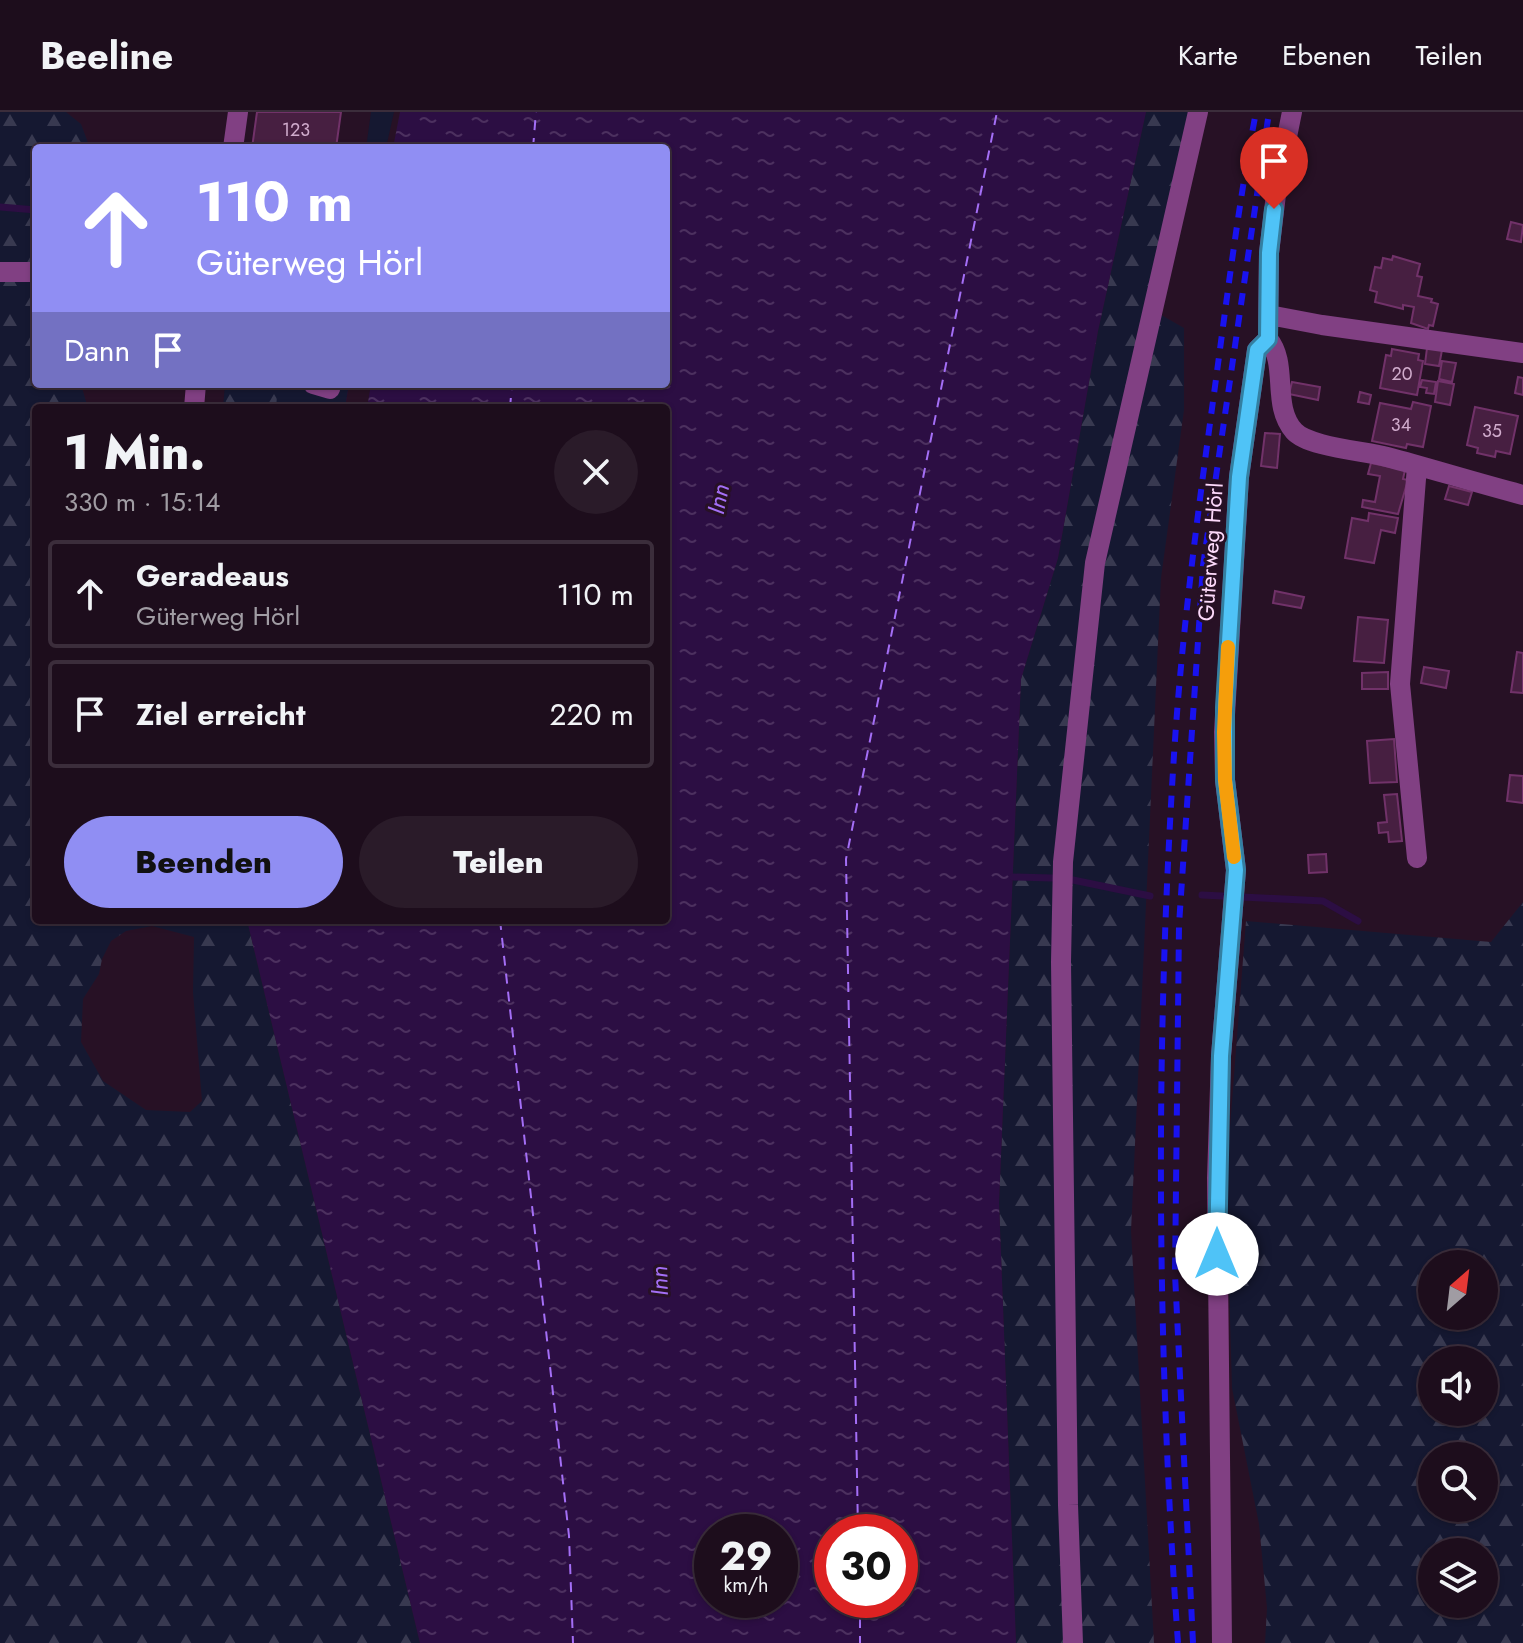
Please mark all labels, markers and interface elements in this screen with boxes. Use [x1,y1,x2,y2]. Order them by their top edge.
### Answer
text: Beeline [40,28,173,83]
text: Karte [1178,35,1238,76]
text: Ebenen [1282,35,1372,76]
text: Teilen [1416,35,1483,76]
house number: 123 [282,117,310,143]
pin [1240,127,1308,209]
icon: arrive [1252,139,1296,183]
text: 110 m [196,161,353,242]
icon: ahead [64,176,168,280]
text: Güterweg Hörl [196,236,423,288]
icon: arrive [146,328,190,372]
text: Dann [64,329,130,372]
house number: 20 [1391,361,1413,387]
house number: 34 [1391,412,1411,438]
text: 1 Min. [64,418,205,487]
house number: 35 [1482,418,1502,444]
button: close [554,430,638,514]
water label: Inn [698,481,738,517]
street label: Güterweg Hörl [1189,482,1231,622]
text: 330 m · 15:14 [64,483,221,521]
text: Geradeaus [136,554,289,597]
icon: ahead [68,572,112,616]
text: 110 m [557,573,634,616]
text: Güterweg Hörl [136,597,300,635]
icon: arrive [68,692,112,736]
text: Ziel erreicht [136,693,305,736]
text: 220 m [549,693,634,736]
button: Beenden [64,816,343,908]
button: Teilen [359,816,638,908]
position arrow [1175,1212,1259,1296]
north arrow [1418,1250,1498,1330]
map controls [1418,1250,1498,1618]
water label: Inn [641,1265,677,1297]
button: sound [1418,1346,1498,1426]
button: search [1418,1442,1498,1522]
speed limit sign: 30 [814,1514,918,1618]
text: 29 [720,1527,773,1585]
button: layers [1418,1538,1498,1618]
text: km/h [723,1571,769,1600]

